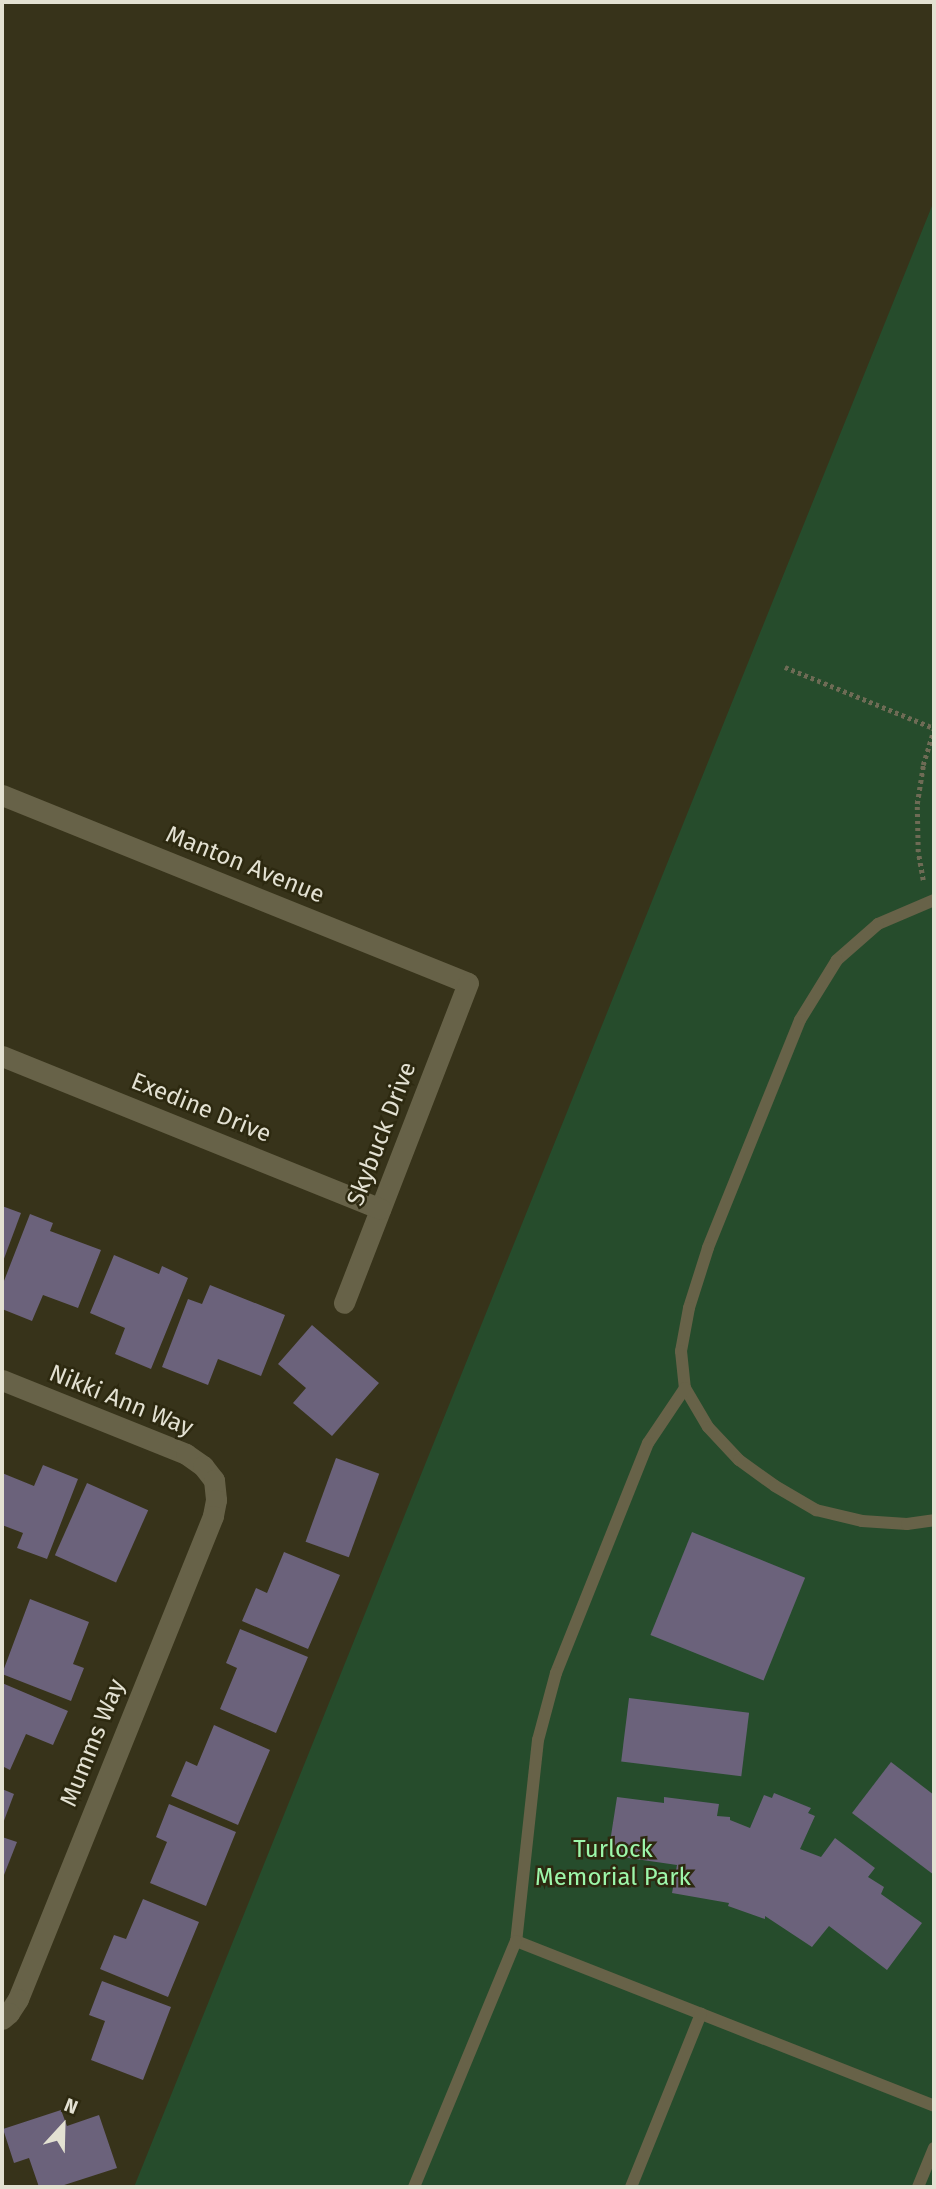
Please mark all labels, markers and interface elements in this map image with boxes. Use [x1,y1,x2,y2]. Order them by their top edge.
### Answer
street label: Manton Avenue [162,820,328,910]
street label: Skybuck Drive [341,1058,423,1210]
street label: Exedine Drive [127,1067,275,1149]
street label: Nikki Ann Way [45,1359,197,1443]
street label: Mumms Way [54,1675,132,1811]
park label: Turlock Memorial Park [535,1836,691,1892]
north arrow [28,2091,98,2161]
text: N [61,2093,81,2119]

